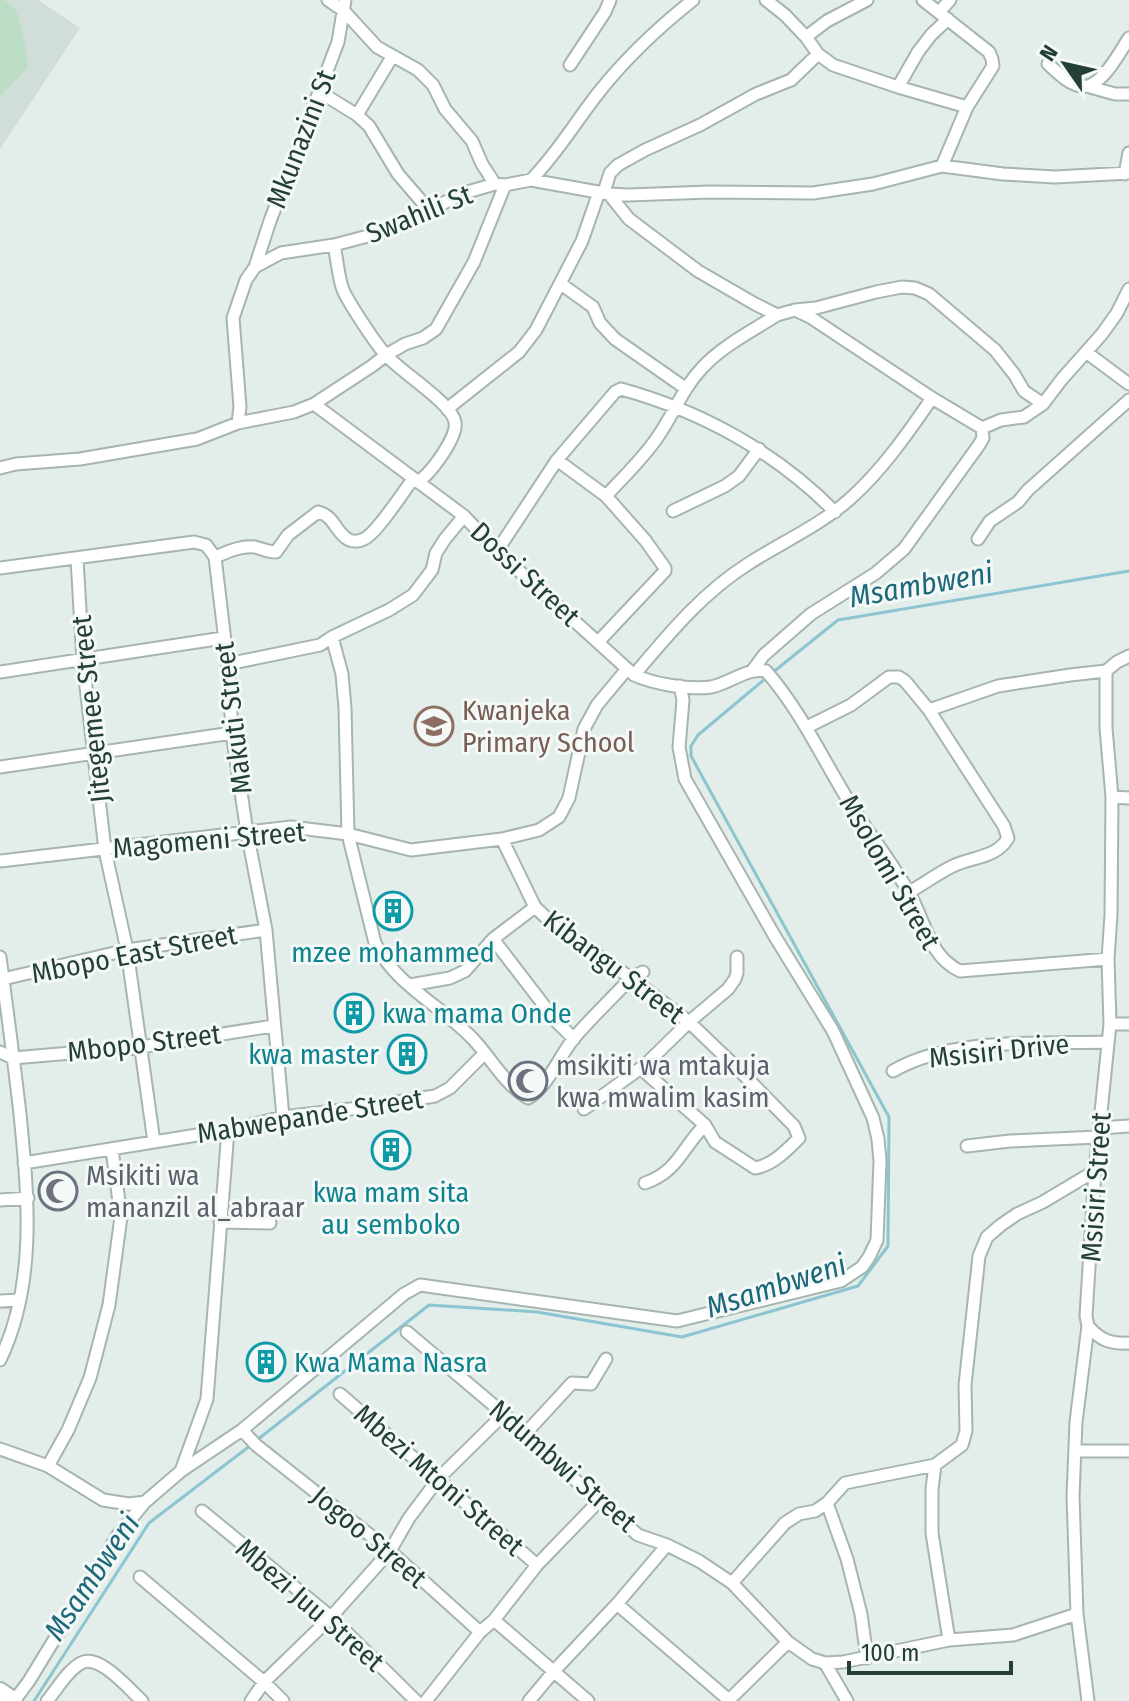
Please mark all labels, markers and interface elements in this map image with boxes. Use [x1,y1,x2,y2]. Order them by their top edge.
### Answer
north arrow [1025,24,1105,104]
text: N [1034,40,1064,66]
street label: Mkunazini St [260,64,343,213]
street label: Swahili St [361,178,478,250]
street label: Dossi Street [464,515,587,633]
water label: Msambweni [846,555,996,615]
street label: Jitegemee Street [65,613,117,804]
street label: Makuti Street [207,639,259,796]
place label: Kwanjeka Primary School [462,694,634,759]
school or university icon: Kwanjeka Primary School [413,705,455,747]
street label: Msolomi Street [833,789,948,956]
street label: Magomeni Street [111,815,308,865]
building icon: mzee mohammed [372,890,414,932]
street label: Kibangu Street [537,903,692,1031]
street label: Mbopo East Street [28,918,240,990]
place label: mzee mohammed [291,936,495,969]
building icon: kwa mama Onde [333,992,375,1034]
place label: kwa mama Onde [382,997,572,1030]
street label: Mbopo Street [65,1017,224,1069]
street label: Msisiri Drive [927,1027,1071,1075]
building icon: kwa master [386,1033,428,1075]
place label: kwa master [248,1038,379,1071]
place label: msikiti wa mtakuja kwa mwalim kasim [556,1049,770,1114]
mosque icon: msikiti wa mtakuja kwa mwalim kasim [507,1060,549,1102]
street label: Mabwepande Street [195,1082,426,1150]
street label: Msisiri Street [1074,1110,1118,1263]
building icon: kwa mam sita au semboko [370,1129,412,1171]
place label: Msikiti wa mananzil al_abraar [86,1159,305,1224]
mosque icon: Msikiti wa mananzil al_abraar [37,1170,79,1212]
place label: kwa mam sita au semboko [313,1176,469,1241]
water label: Msambweni [701,1246,851,1326]
building icon: Kwa Mama Nasra [245,1341,287,1383]
place label: Kwa Mama Nasra [294,1346,488,1379]
street label: Ndumbwi Street [483,1393,644,1539]
street label: Mbezi Mtoni Street [348,1397,531,1563]
street label: Jogoo Street [305,1479,434,1595]
water label: Msambweni [37,1506,148,1647]
street label: Mbezi Juu Street [229,1532,391,1679]
scale bar [849,1625,1011,1675]
text: 100 m [861,1639,919,1667]

